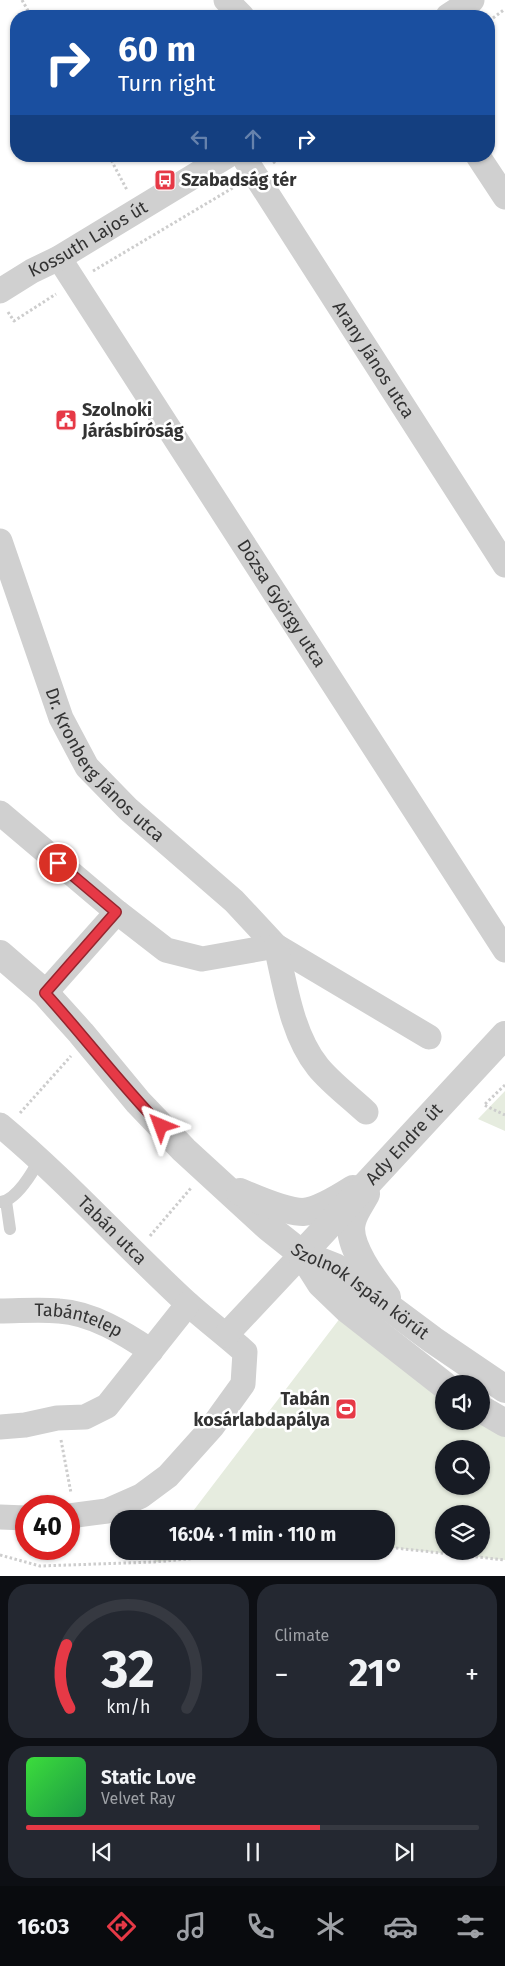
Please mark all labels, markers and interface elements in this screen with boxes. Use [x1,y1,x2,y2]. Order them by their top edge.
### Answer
text: 60 m [118,28,196,70]
icon: right [35,30,100,95]
text: Turn right [118,70,215,97]
icon: left [186,125,214,153]
icon: ahead [239,125,267,153]
icon: right [292,125,320,153]
bus stop icon: Szabadság tér [153,168,177,192]
place label: Szabadság tér [181,169,297,191]
street label: Kossuth Lajos út [25,196,152,282]
street label: Arany János utca [328,297,419,423]
place label: Szolnoki Járásbíróság [81,399,184,442]
public building icon: Szolnoki Járásbíróság [54,408,78,432]
street label: Dózsa György utca [232,535,331,672]
street label: Dr. Kronberg János utca [40,685,169,847]
pin [37,842,79,884]
icon: arrive [44,849,72,877]
street label: Ady Endre út [361,1098,448,1189]
position arrow [134,1099,186,1151]
street label: Tabán utca [73,1191,151,1270]
street label: Szolnok Ispán körút [286,1238,434,1344]
street label: Tabántelep [35,1299,127,1342]
map controls [435,1375,490,1560]
button: sound [435,1375,490,1430]
place label: Tabán kosárlabdapálya [193,1388,330,1431]
sports icon: Tabán kosárlabdapálya [334,1397,358,1421]
button: search [435,1440,490,1495]
speed limit sign: 40 [15,1495,80,1560]
button: layers [435,1505,490,1560]
text: 16:04 · 1 min · 110 m [169,1523,336,1546]
text: Climate [275,1626,329,1645]
text: 32 [101,1638,155,1701]
text: 21° [349,1650,405,1696]
text: − [275,1658,289,1691]
text: + [465,1658,479,1691]
text: km/h [106,1696,150,1718]
text: Static Love [101,1766,196,1789]
text: Velvet Ray [101,1789,175,1808]
icon: previous [88,1838,116,1866]
icon: pause [239,1838,267,1866]
icon: next [390,1838,418,1866]
icon: directions [104,1909,139,1944]
icon: music [174,1909,209,1944]
icon: phone [243,1909,278,1944]
icon: climate [313,1909,348,1944]
icon: car [383,1909,418,1944]
icon: filters [453,1909,488,1944]
text: 16:03 [17,1913,69,1940]

